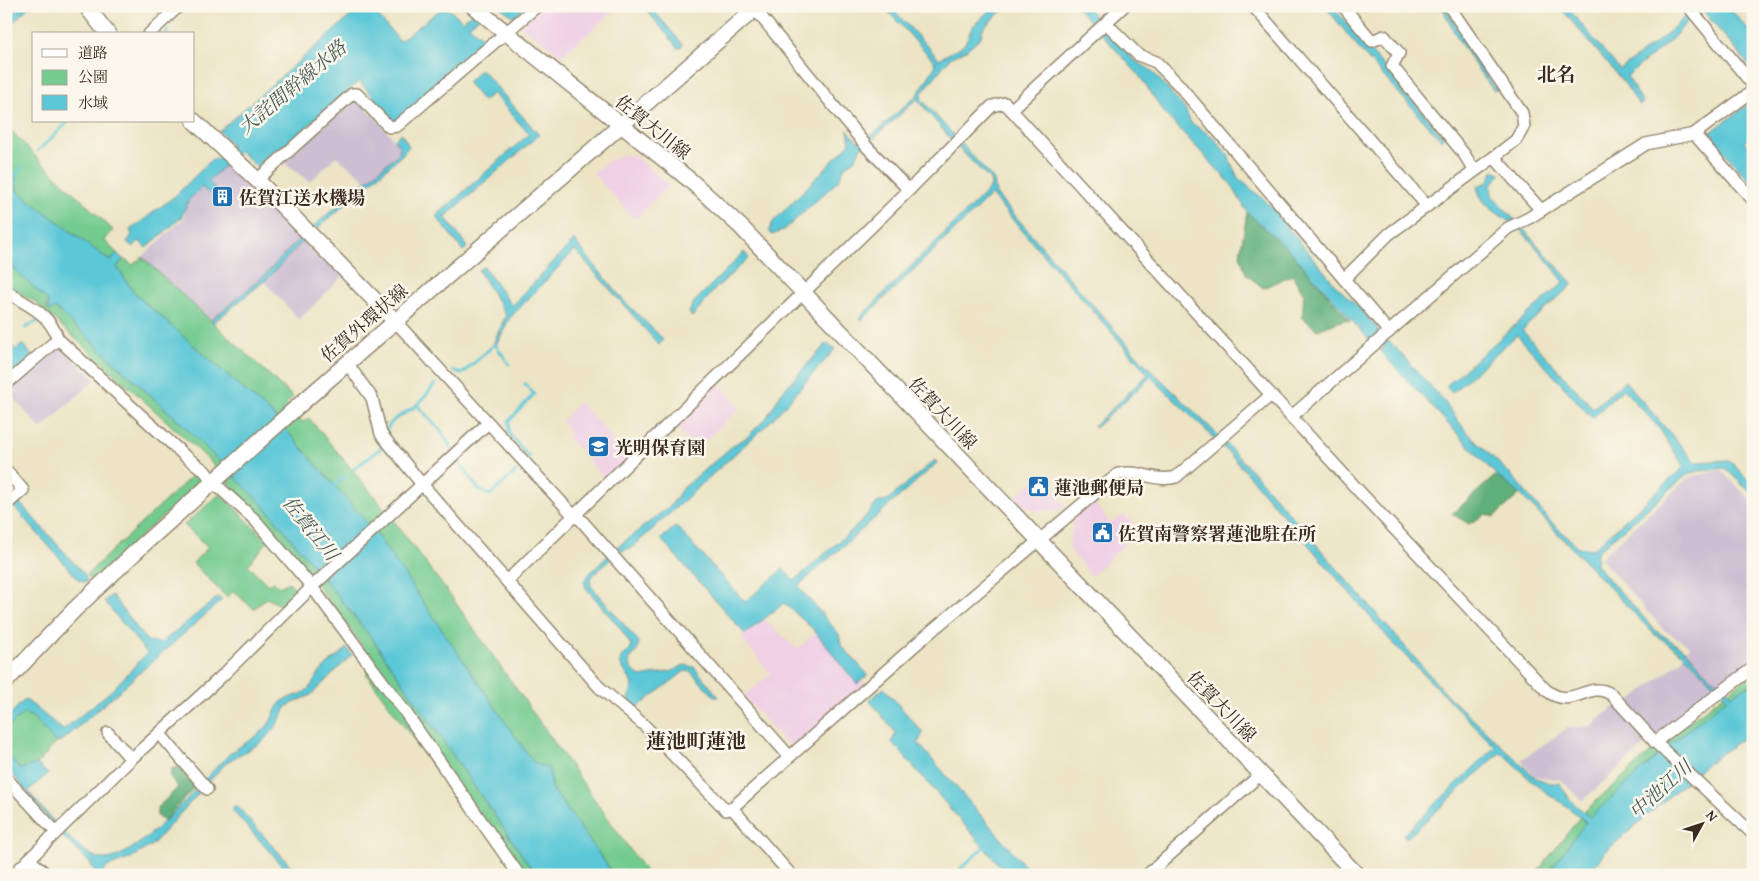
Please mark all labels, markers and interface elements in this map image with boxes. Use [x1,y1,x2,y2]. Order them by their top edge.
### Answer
legend [32,32,195,122]
water label: 大詫間幹線水路 [232,32,353,140]
text: 道路 [78,42,108,63]
district label: 北名 [1537,60,1575,88]
text: 公園 [78,66,108,87]
street label: 佐賀大川線 [610,88,696,166]
text: 水域 [78,92,108,113]
place label: 佐賀江送水機場 [239,184,365,211]
building icon: 佐賀江送水機場 [211,185,235,209]
street label: 佐賀外環状線 [314,277,414,369]
street label: 佐賀大川線 [902,371,984,455]
place label: 光明保育園 [615,434,705,461]
school or university icon: 光明保育園 [587,435,611,459]
place label: 蓮池郵便局 [1054,474,1144,501]
public building icon: 蓮池郵便局 [1026,475,1050,499]
water label: 佐賀江川 [276,490,347,568]
place label: 佐賀南警察署蓮池駐在所 [1118,520,1316,547]
public building icon: 佐賀南警察署蓮池駐在所 [1090,521,1114,545]
street label: 佐賀大川線 [1181,664,1263,748]
district label: 蓮池町蓮池 [646,726,746,755]
water label: 中池江川 [1622,752,1699,825]
north arrow [1676,798,1726,848]
text: N [1701,806,1723,826]

